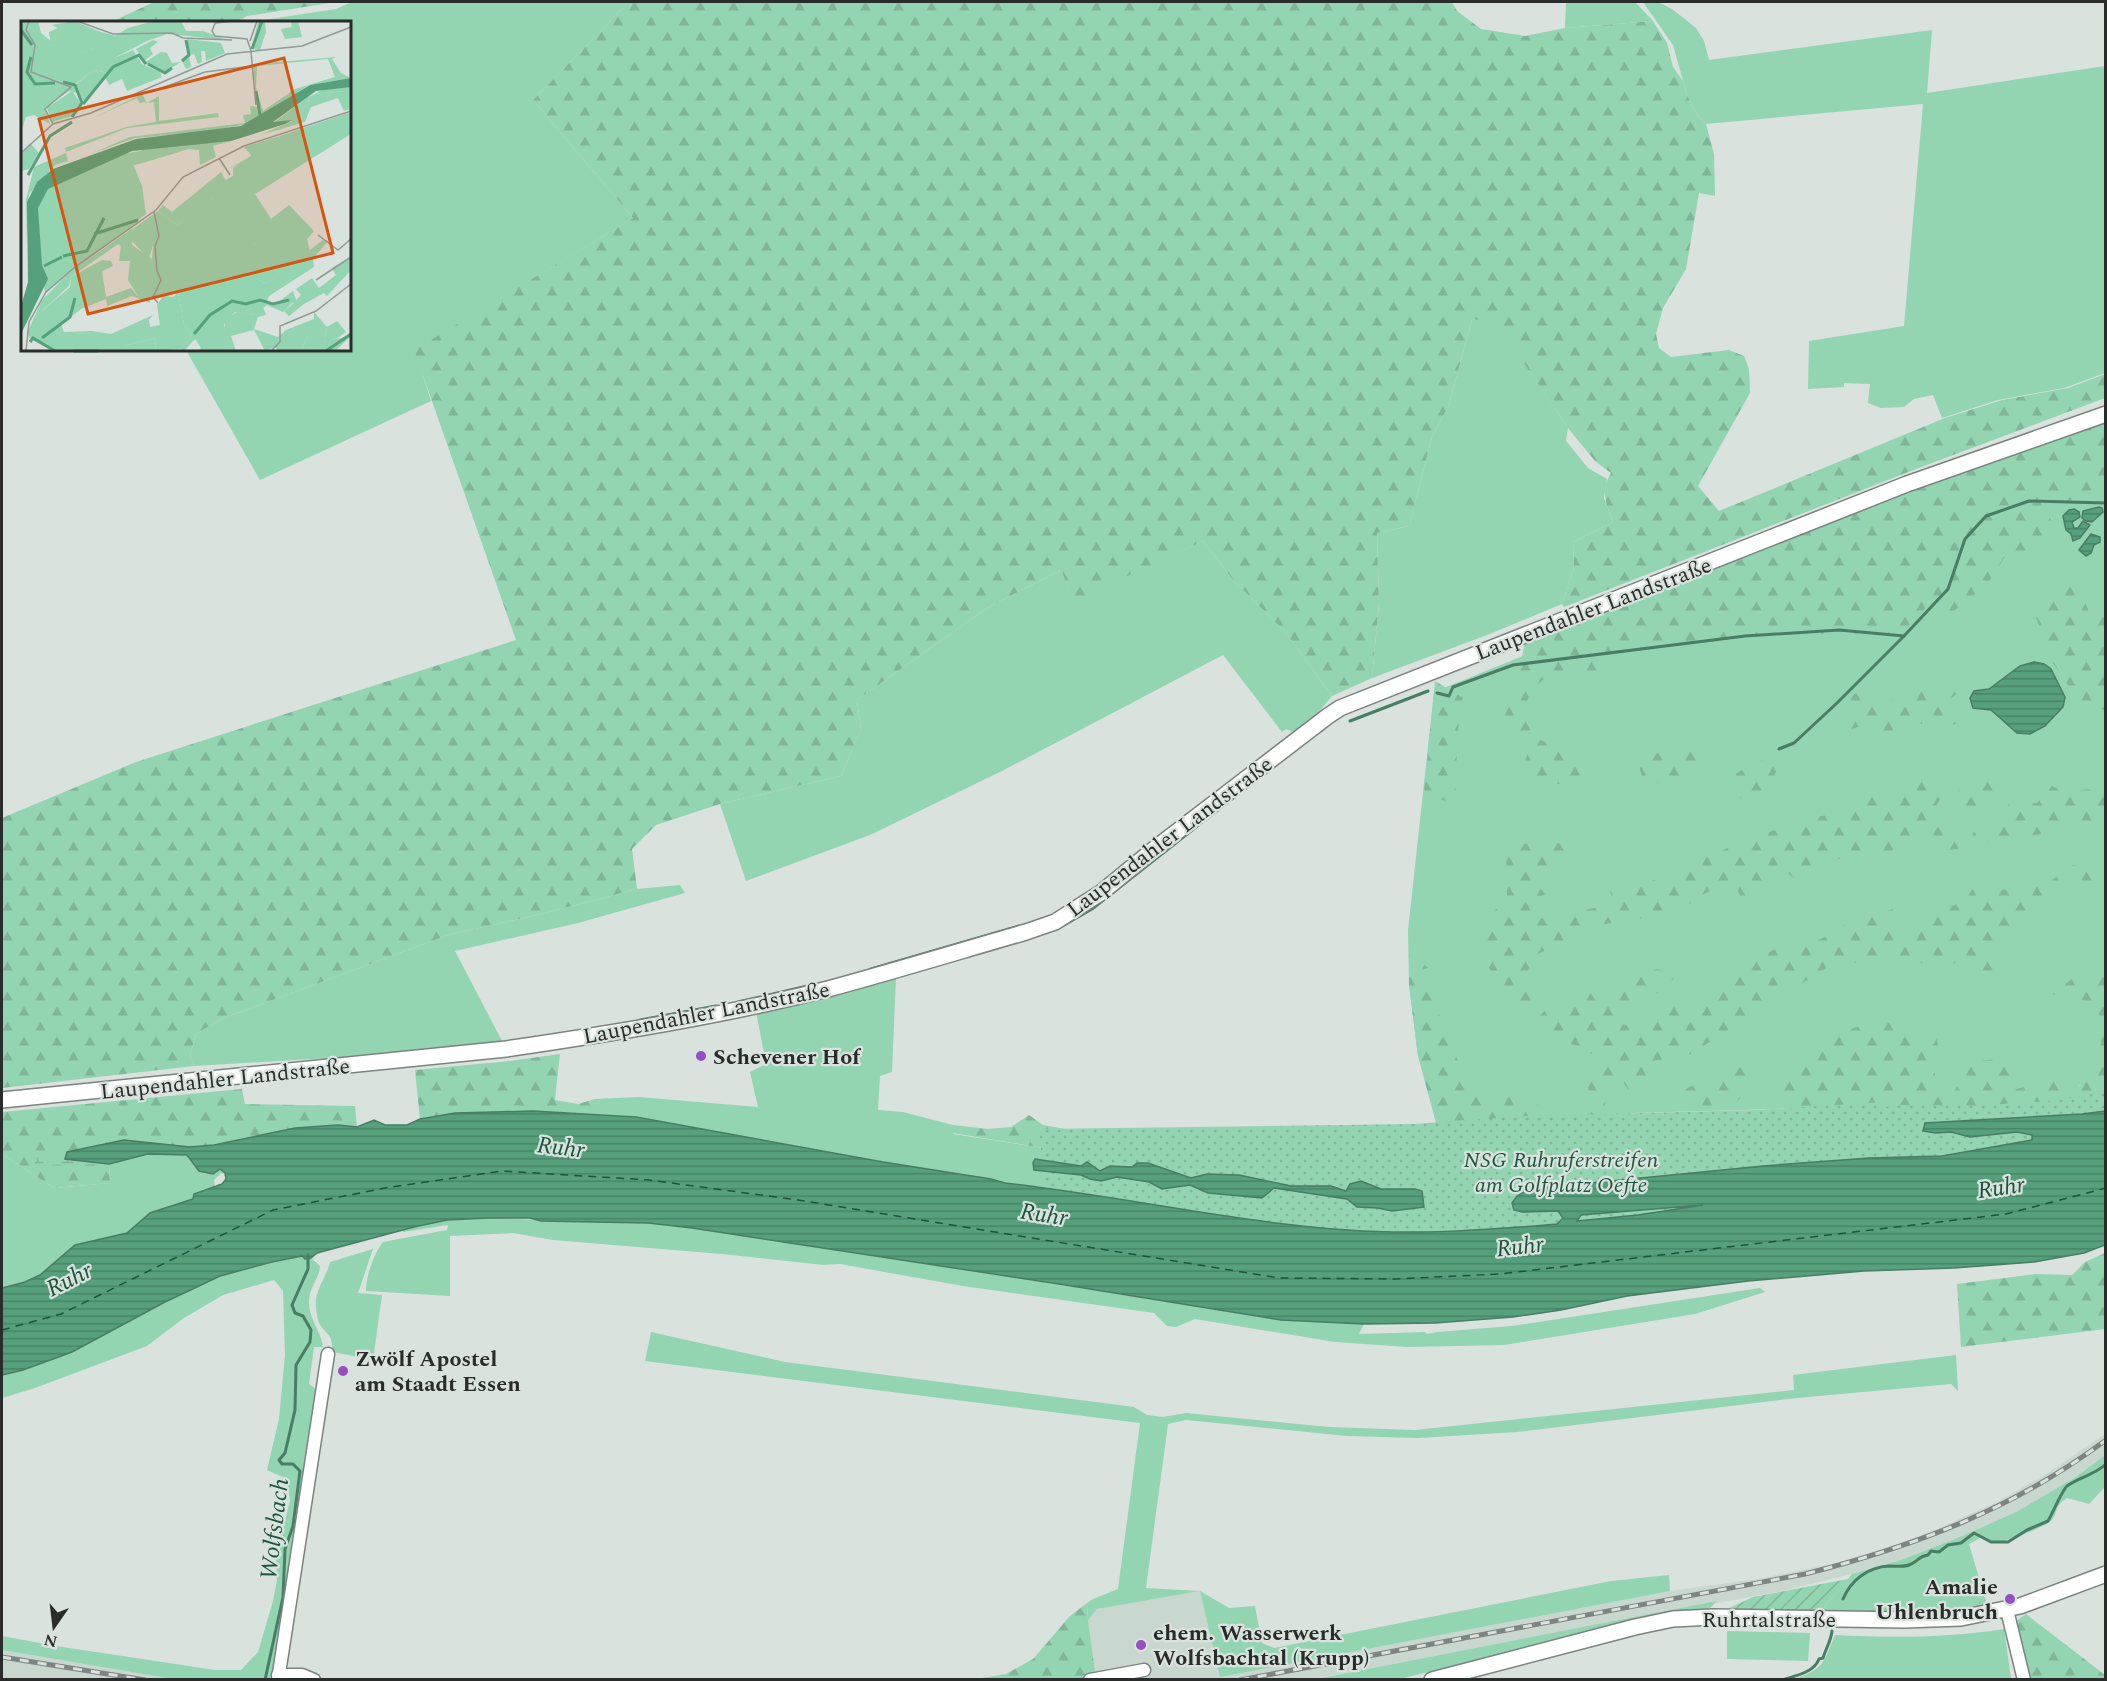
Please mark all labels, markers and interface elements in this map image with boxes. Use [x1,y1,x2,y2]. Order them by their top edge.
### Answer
inset map [21,21,351,351]
street label: Laupendahler Landstraße [1471,549,1717,670]
street label: Laupendahler Landstraße [1060,749,1280,926]
street label: Laupendahler Landstraße [580,973,833,1054]
place label: Schevener Hof [713,1041,862,1074]
marker: Schevener Hof [694,1049,708,1063]
street label: Laupendahler Landstraße [99,1050,352,1109]
water label: Ruhr [535,1127,587,1169]
park label: NSG Ruhruferstreifen am Golfplatz Oefte [1463,1144,1659,1202]
water label: Ruhr [1975,1167,2028,1209]
water label: Ruhr [1017,1193,1071,1237]
water label: Ruhr [1494,1227,1546,1267]
water label: Ruhr [40,1253,100,1307]
place label: Zwölf Apostel am Staadt Essen [355,1343,521,1401]
marker: Zwölf Apostel am Staadt Essen [336,1364,350,1378]
water label: Wolfsbach [251,1476,299,1582]
place label: Amalie Uhlenbruch [1875,1571,1998,1629]
marker: Amalie Uhlenbruch [2003,1592,2017,1606]
north arrow [24,1597,84,1657]
street label: Ruhrtalstraße [1702,1604,1836,1637]
place label: ehem. Wasserwerk Wolfsbachtal (Krupp) [1153,1617,1369,1675]
text: N [41,1627,60,1654]
marker: ehem. Wasserwerk Wolfsbachtal (Krupp) [1134,1638,1148,1652]

